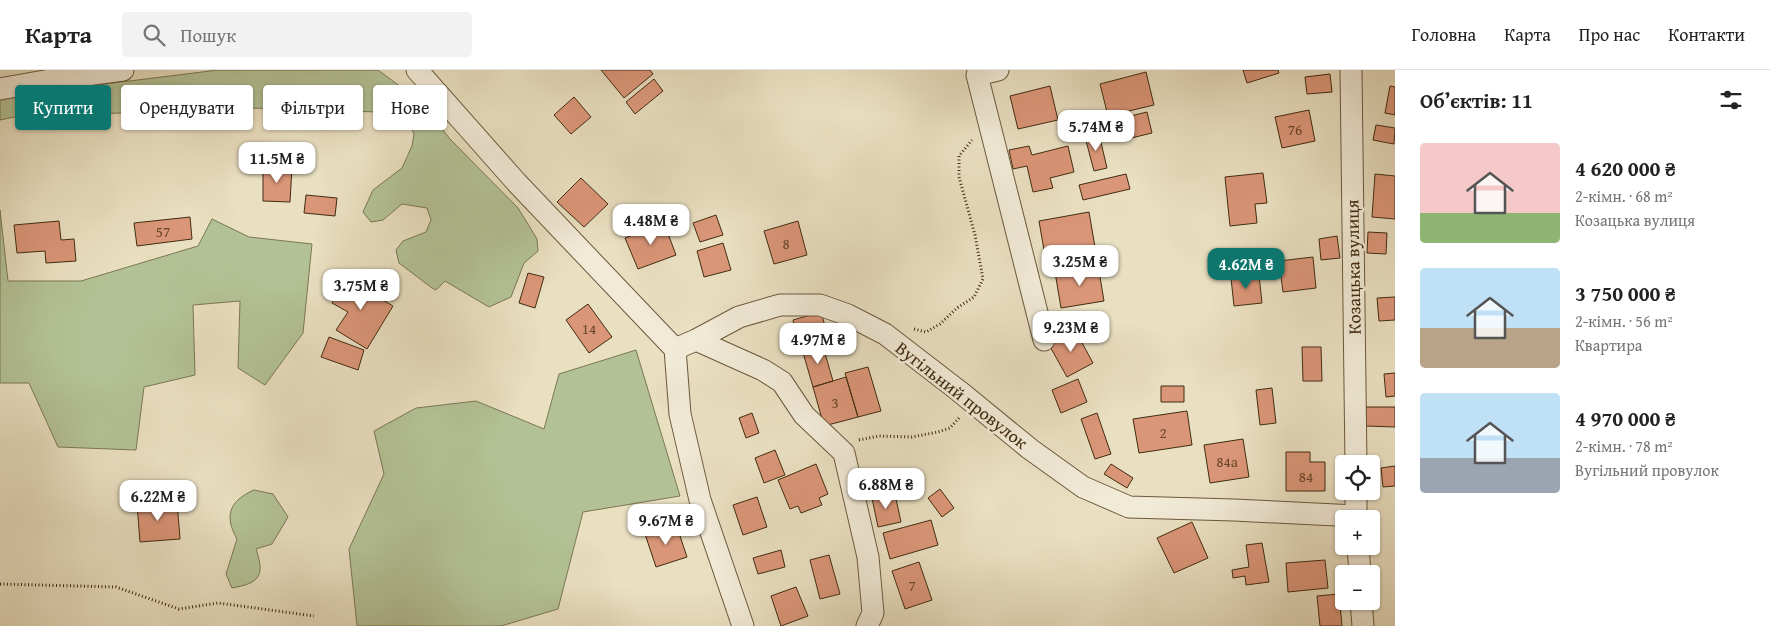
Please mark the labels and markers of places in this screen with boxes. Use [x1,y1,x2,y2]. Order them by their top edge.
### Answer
pin: 5.74M ₴ [1050,109,1142,152]
pin: 11.5M ₴ [231,142,323,184]
pin: 4.48M ₴ [605,204,697,246]
pin: 3.25M ₴ [1034,244,1126,287]
pin: 4.62M ₴ [1200,248,1292,290]
pin: 3.75M ₴ [315,268,407,311]
pin: 9.23M ₴ [1025,310,1117,353]
pin: 4.97M ₴ [772,322,864,365]
pin: 6.88M ₴ [840,468,932,510]
pin: 6.22M ₴ [112,480,204,522]
pin: 9.67M ₴ [620,504,712,546]

